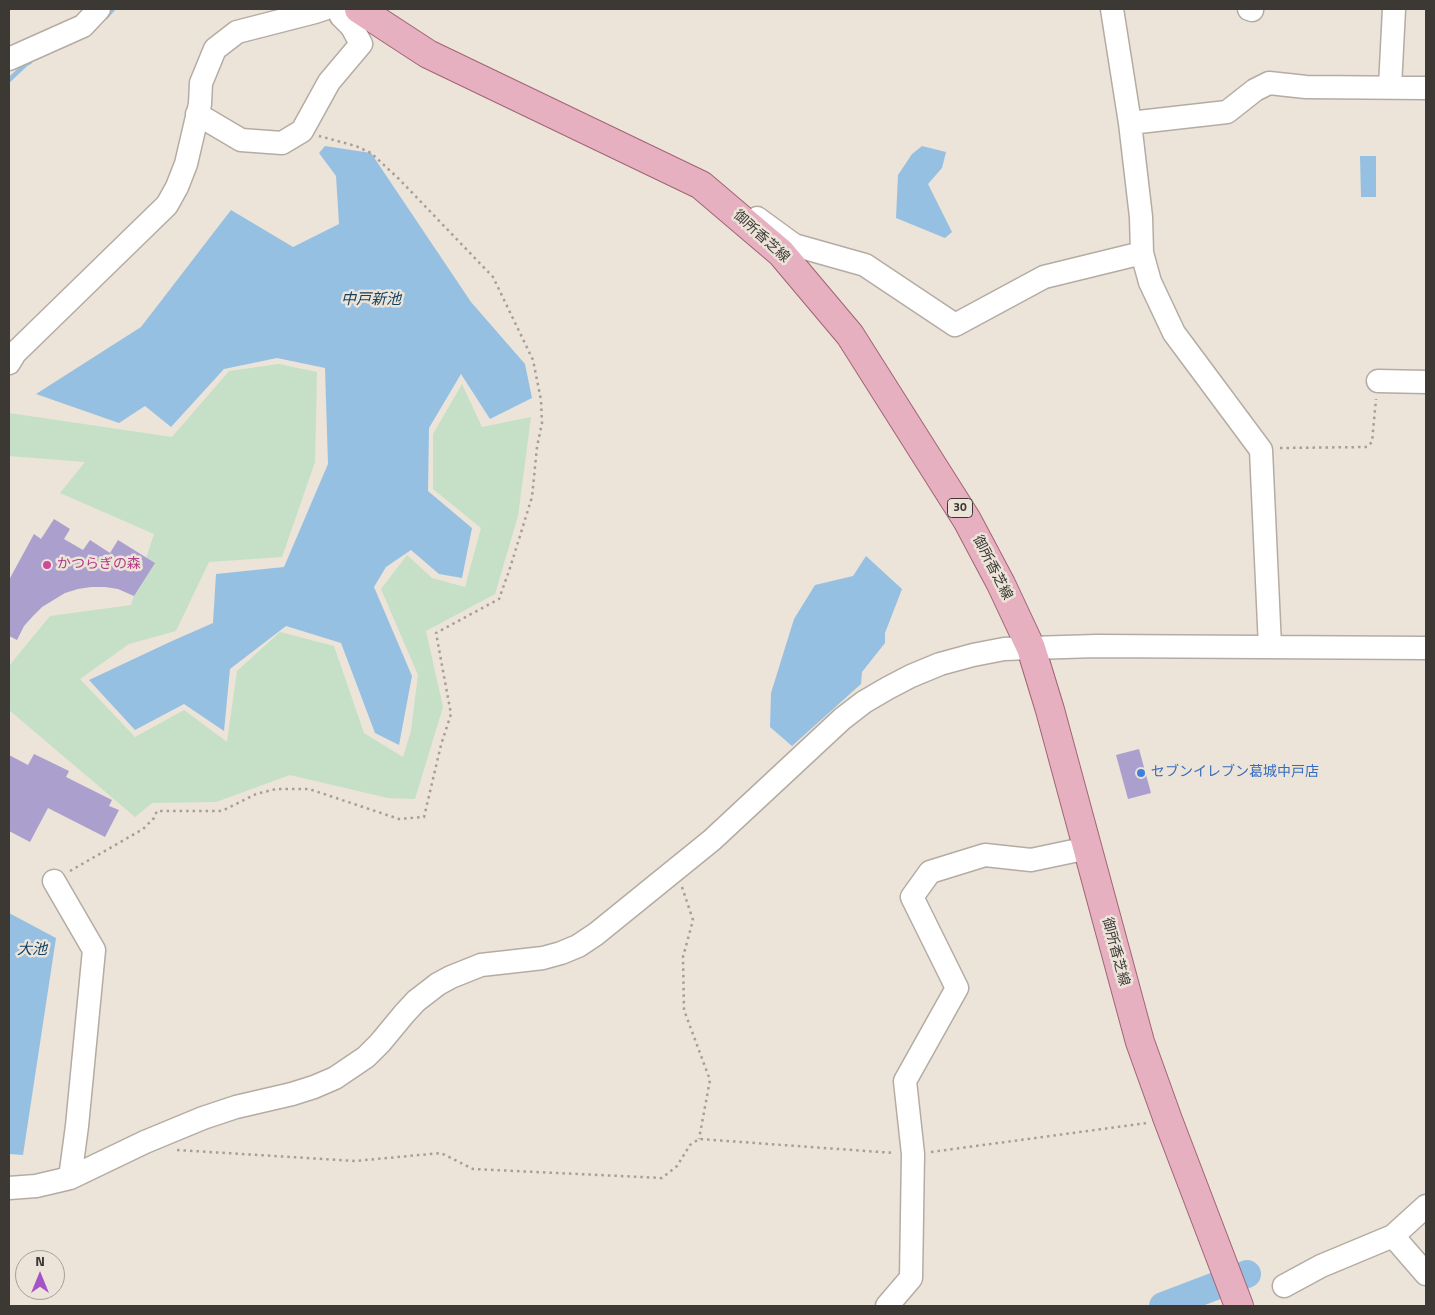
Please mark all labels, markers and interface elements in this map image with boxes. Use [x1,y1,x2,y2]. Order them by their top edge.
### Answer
street label: 御所香芝線 [729,207,793,267]
water label: 中戸新池 [341,291,401,309]
road number: 30 [948,498,972,518]
street label: 御所香芝線 [969,533,1015,603]
place label: かつらぎの森 [57,557,141,573]
marker: かつらぎの森 [41,559,53,571]
place label: セブンイレブン葛城中戸店 [1151,765,1319,781]
marker: セブンイレブン葛城中戸店 [1135,767,1147,779]
street label: 御所香芝線 [1098,916,1132,988]
water label: 大池 [17,941,47,959]
north arrow [15,1250,65,1300]
text: N [35,1250,45,1271]

